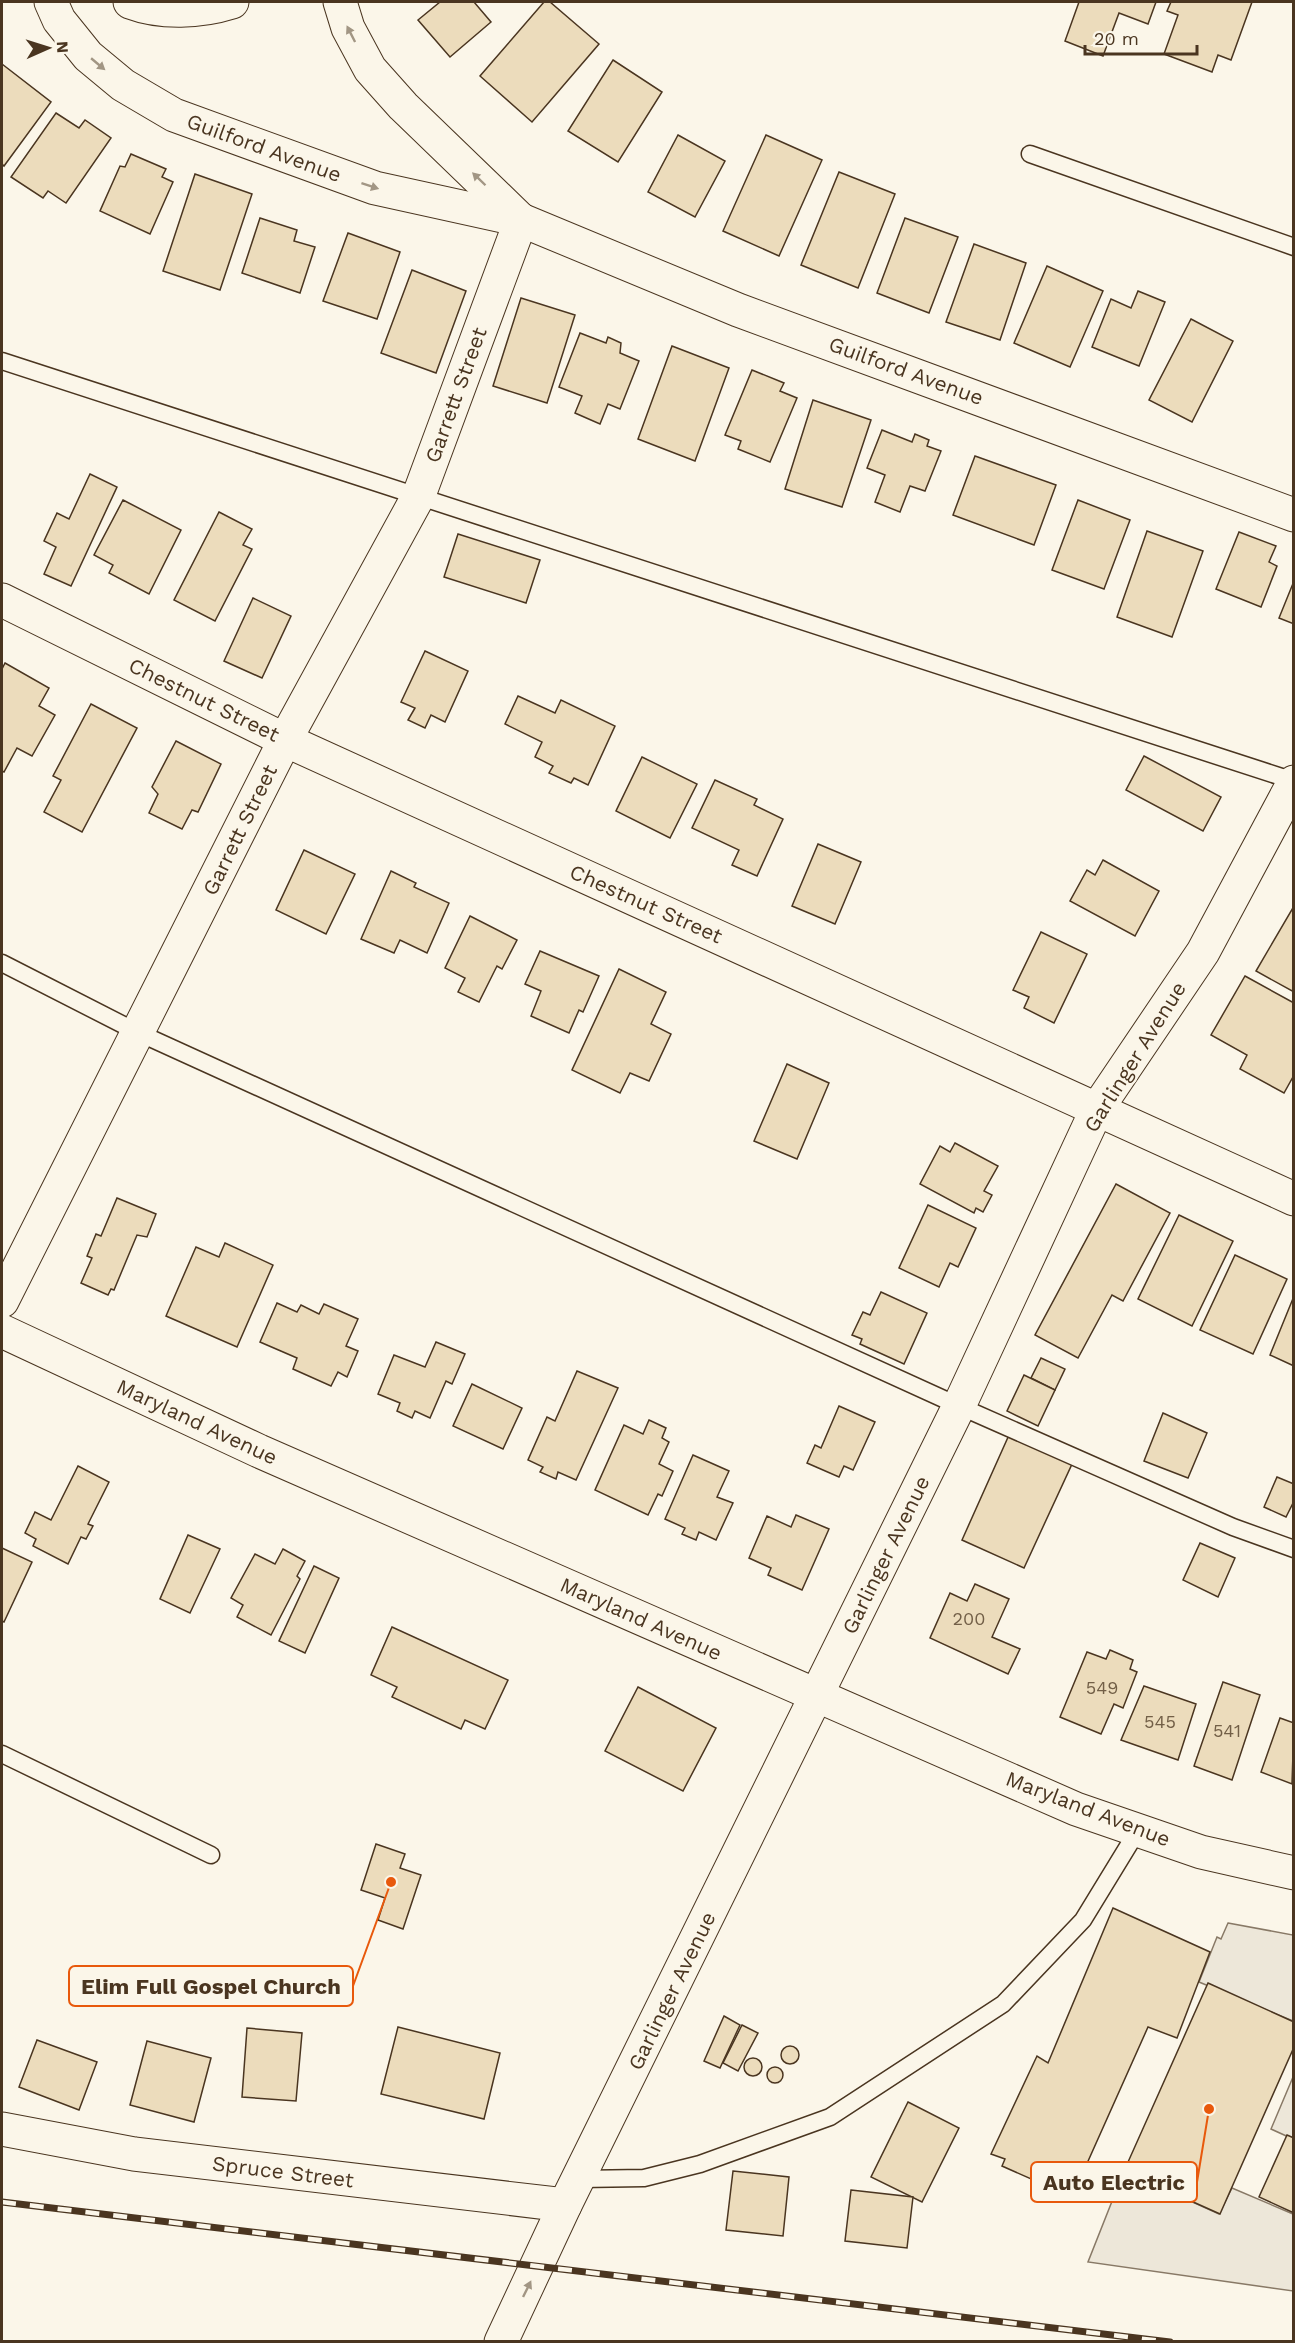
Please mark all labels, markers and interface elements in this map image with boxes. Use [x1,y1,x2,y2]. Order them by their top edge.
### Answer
north arrow [18,18,78,78]
scale bar [1085,18,1198,56]
one-way arrow [347,25,356,42]
text: 20 m [1094,28,1139,49]
text: N [53,41,72,54]
one-way arrow [90,58,106,71]
street label: Guilford Avenue [183,108,345,187]
one-way arrow [472,172,487,186]
one-way arrow [361,181,379,191]
street label: Garrett Street [419,324,492,466]
street label: Guilford Avenue [825,331,987,410]
street label: Chestnut Street [125,652,284,747]
street label: Garrett Street [197,760,282,899]
street label: Chestnut Street [566,859,727,949]
street label: Garlinger Avenue [1078,977,1191,1137]
street label: Maryland Avenue [113,1373,281,1470]
street label: Garlinger Avenue [836,1472,935,1638]
street label: Maryland Avenue [557,1572,726,1665]
house number: 200 [953,1608,985,1629]
house number: 549 [1086,1677,1118,1698]
house number: 545 [1144,1711,1176,1732]
house number: 541 [1213,1720,1241,1741]
street label: Maryland Avenue [1002,1766,1174,1851]
street label: Garlinger Avenue [622,1908,721,2074]
callout: Elim Full Gospel Church [69,1966,353,2006]
text: Elim Full Gospel Church [81,1974,341,1999]
street label: Spruce Street [211,2150,355,2193]
callout: Auto Electric [1031,2162,1197,2202]
text: Auto Electric [1043,2170,1185,2195]
one-way arrow [522,2280,532,2298]

